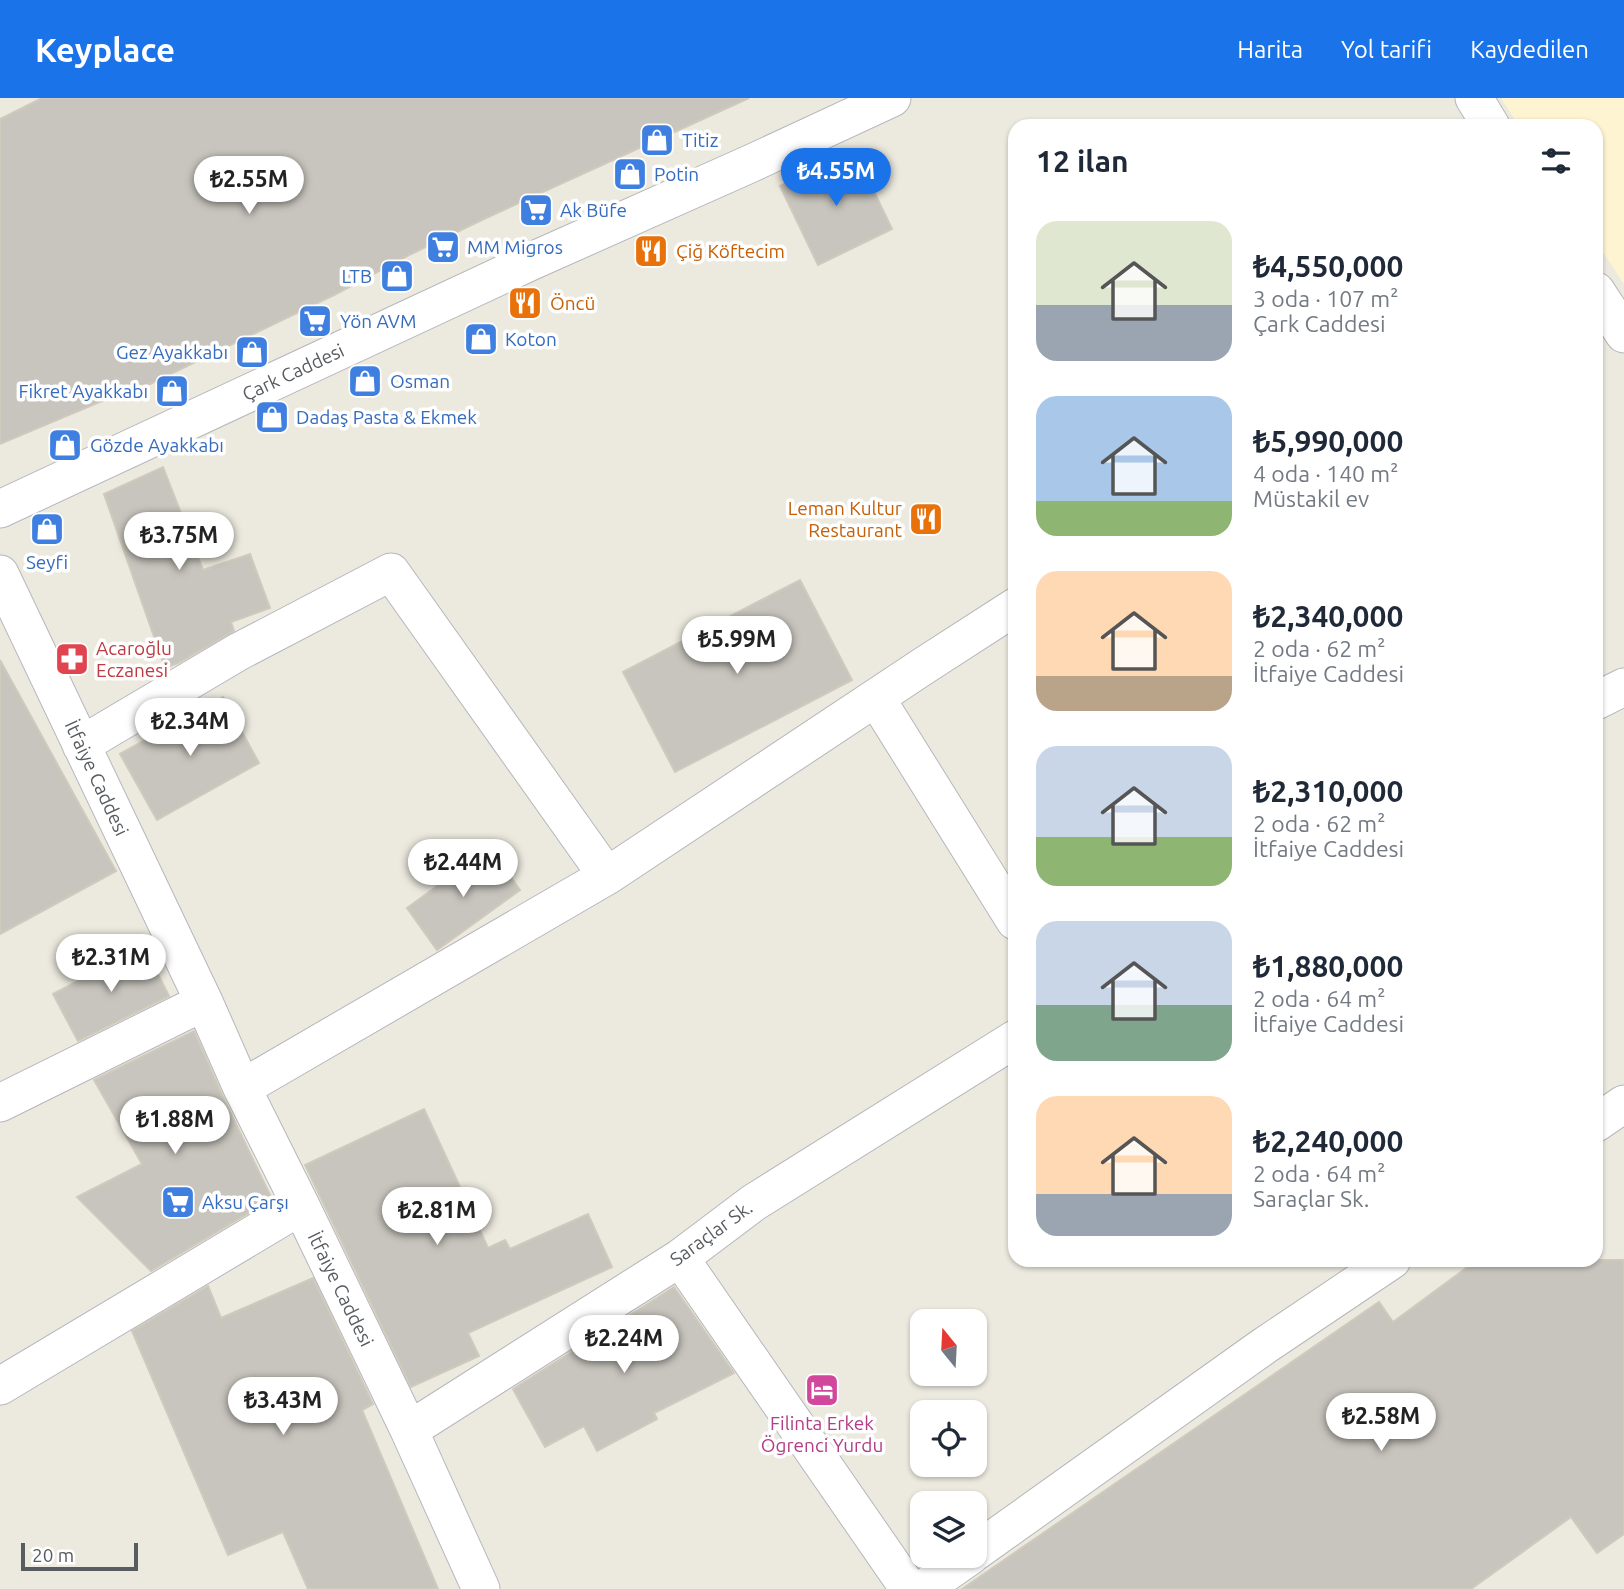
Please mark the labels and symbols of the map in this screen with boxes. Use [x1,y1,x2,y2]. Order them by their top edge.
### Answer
shop icon: Titiz [638,121,676,159]
place label: Titiz [682,129,719,151]
pin: ₺4.55M [779,148,893,208]
shop icon: Potin [611,155,649,193]
pin: ₺2.55M [192,156,306,216]
place label: Potin [654,163,699,185]
supermarket icon: Ak Büfe [517,191,555,229]
place label: Ak Büfe [560,199,627,221]
supermarket icon: MM Migros [424,228,462,266]
restaurant icon: Çiğ Köftecim [632,232,670,270]
place label: MM Migros [467,236,563,258]
place label: Çiğ Köftecim [676,240,785,262]
shop icon: LTB [378,257,416,295]
place label: LTB [342,265,372,287]
restaurant icon: Öncü [506,284,544,322]
place label: Öncü [550,292,595,314]
supermarket icon: Yön AVM [296,302,334,340]
place label: Yön AVM [340,310,416,332]
shop icon: Koton [462,320,500,358]
place label: Koton [505,328,557,350]
shop icon: Gez Ayakkabı [233,333,271,371]
street label: Çark Caddesi [239,339,347,405]
place label: Gez Ayakkabı [116,341,228,363]
shop icon: Osman [346,362,384,400]
place label: Osman [390,370,450,392]
shop icon: Fikret Ayakkabı [153,372,191,410]
place label: Fikret Ayakkabı [18,380,148,402]
shop icon: Dadaş Pasta & Ekmek [253,398,291,436]
place label: Dadaş Pasta & Ekmek [296,406,477,428]
shop icon: Gözde Ayakkabı [46,426,84,464]
place label: Gözde Ayakkabı [90,434,224,456]
place label: Leman Kultur Restaurant [788,497,903,541]
restaurant icon: Leman Kultur Restaurant [907,500,945,538]
shop icon: Seyfi [28,510,66,548]
pin: ₺3.75M [122,512,236,572]
place label: Seyfi [26,551,68,573]
pin: ₺5.99M [680,616,794,676]
place label: Acaroğlu Eczanesi [96,637,172,681]
pharmacy icon: Acaroğlu Eczanesi [53,640,91,678]
pin: ₺2.34M [133,698,247,758]
street label: İtfaiye Caddesi [61,717,133,839]
pin: ₺2.44M [406,840,520,899]
pin: ₺2.31M [54,934,168,994]
pin: ₺1.88M [118,1096,232,1156]
supermarket icon: Aksu Çarşı [159,1183,197,1221]
pin: ₺2.81M [380,1188,494,1247]
place label: Aksu Çarşı [202,1191,289,1213]
street label: Saraçlar Sk. [666,1196,756,1270]
street label: İtfaiye Caddesi [304,1228,378,1350]
north arrow [910,1309,987,1386]
pin: ₺2.24M [567,1316,681,1375]
hotel icon: Filinta Erkek Ögrenci Yurdu [803,1371,841,1409]
pin: ₺3.43M [226,1378,340,1437]
pin: ₺2.58M [1324,1394,1438,1453]
place label: Filinta Erkek Ögrenci Yurdu [761,1412,883,1456]
scale bar [21,1540,138,1572]

